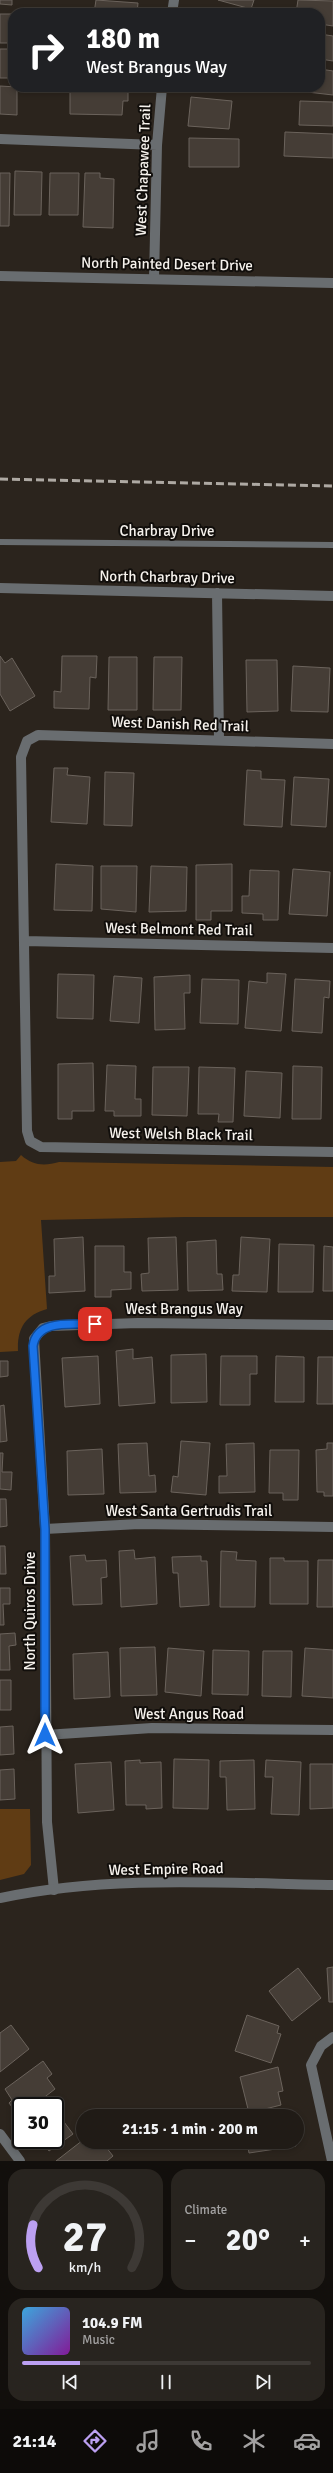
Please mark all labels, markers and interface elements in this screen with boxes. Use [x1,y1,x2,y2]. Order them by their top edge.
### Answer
text: 180 m [86,22,160,56]
icon: right [20,24,72,76]
text: West Brangus Way [86,56,227,78]
street label: West Chapawee Trail [132,104,154,236]
street label: North Painted Desert Drive [81,254,253,274]
street label: Charbray Drive [120,522,214,540]
street label: North Charbray Drive [99,567,235,587]
street label: West Danish Red Trail [111,713,249,735]
street label: West Belmont Red Trail [105,919,253,939]
street label: West Welsh Black Trail [109,1124,253,1144]
street label: West Brangus Way [125,1300,243,1318]
pin [78,1307,112,1341]
icon: arrive [84,1313,106,1335]
street label: West Santa Gertrudis Trail [105,1502,273,1520]
street label: North Quiros Drive [21,1552,39,1670]
street label: West Angus Road [134,1705,244,1723]
position arrow [24,1714,66,1756]
street label: West Empire Road [108,1859,224,1879]
speed limit sign: 30 [12,2097,64,2149]
text: 21:15 · 1 min · 200 m [122,2120,258,2138]
text: Climate [185,2202,227,2218]
text: 27 [63,2211,108,2262]
text: 20° [226,2222,270,2259]
text: − [185,2227,196,2254]
text: + [299,2227,311,2254]
text: km/h [69,2258,101,2275]
text: 104.9 FM [82,2314,143,2332]
text: Music [82,2332,115,2348]
icon: previous [59,2371,81,2393]
icon: pause [155,2371,177,2393]
icon: next [252,2371,274,2393]
icon: directions [81,2427,109,2455]
icon: music [134,2427,162,2455]
icon: phone [187,2427,215,2455]
icon: climate [240,2427,268,2455]
icon: car [293,2427,321,2455]
text: 21:14 [12,2430,57,2452]

